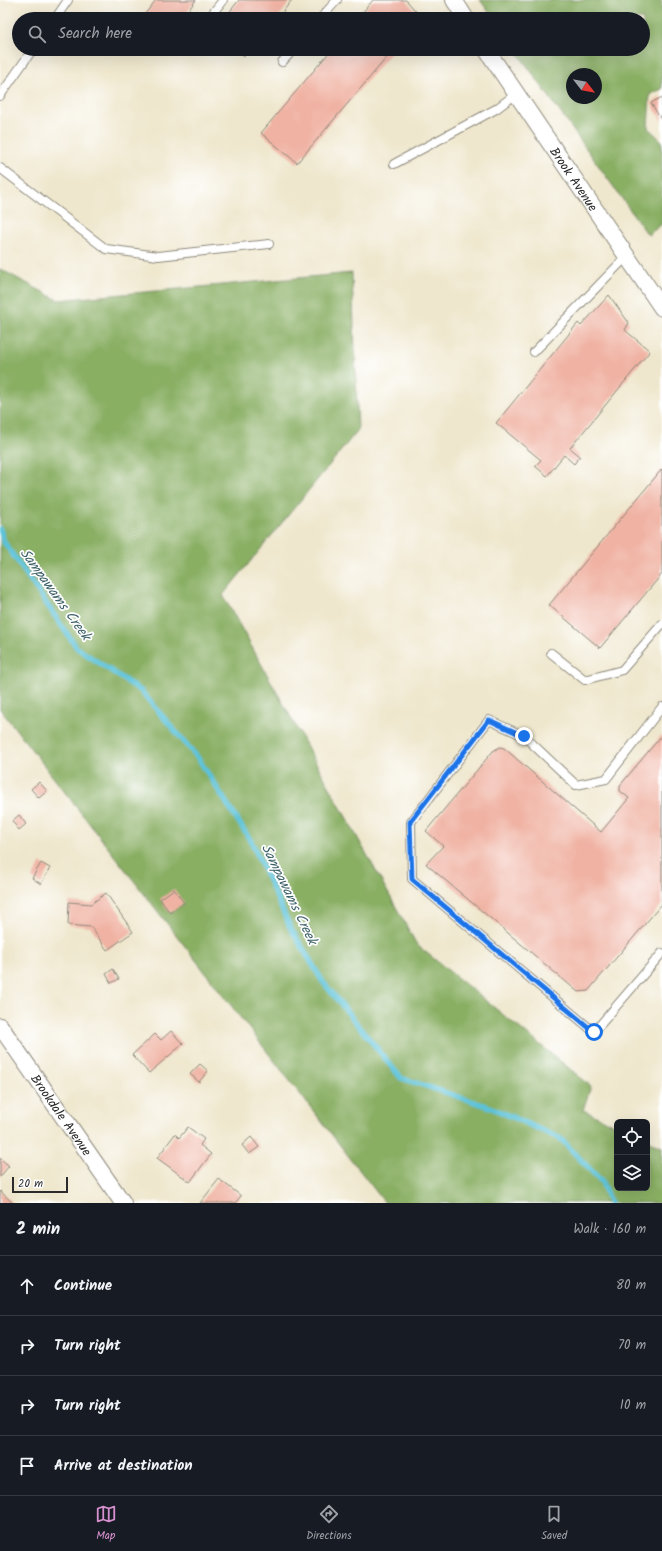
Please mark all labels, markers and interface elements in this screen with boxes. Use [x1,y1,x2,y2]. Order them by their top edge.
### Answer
search box [12,12,650,56]
text: Search here [58,22,132,46]
icon: search [26,23,48,45]
north arrow [566,68,602,104]
street label: Brook Avenue [544,143,603,216]
water label: Sampawams Creek [14,544,98,647]
route end [515,727,533,745]
water label: Sampawams Creek [255,840,324,951]
route start [585,1023,603,1041]
street label: Brookdale Avenue [24,1070,96,1161]
map controls [614,1119,650,1191]
button: locate [614,1119,650,1155]
button: layers [614,1155,650,1191]
scale bar [12,1175,68,1194]
text: 20 m [18,1175,43,1193]
text: 2 min [16,1216,60,1243]
text: Walk · 160 m [574,1219,646,1240]
text: Continue [54,1274,112,1298]
icon: ahead [16,1275,38,1297]
text: 80 m [616,1275,646,1296]
text: Turn right [54,1334,121,1358]
icon: right [16,1335,38,1357]
text: 70 m [618,1335,646,1356]
text: Turn right [54,1394,121,1418]
icon: right [16,1395,38,1417]
text: 10 m [620,1395,646,1416]
text: Arrive at destination [54,1454,193,1478]
icon: arrive [16,1455,38,1477]
tab: Map [95,1503,117,1545]
tab: Directions [306,1503,352,1545]
tab: Saved [541,1503,567,1545]

